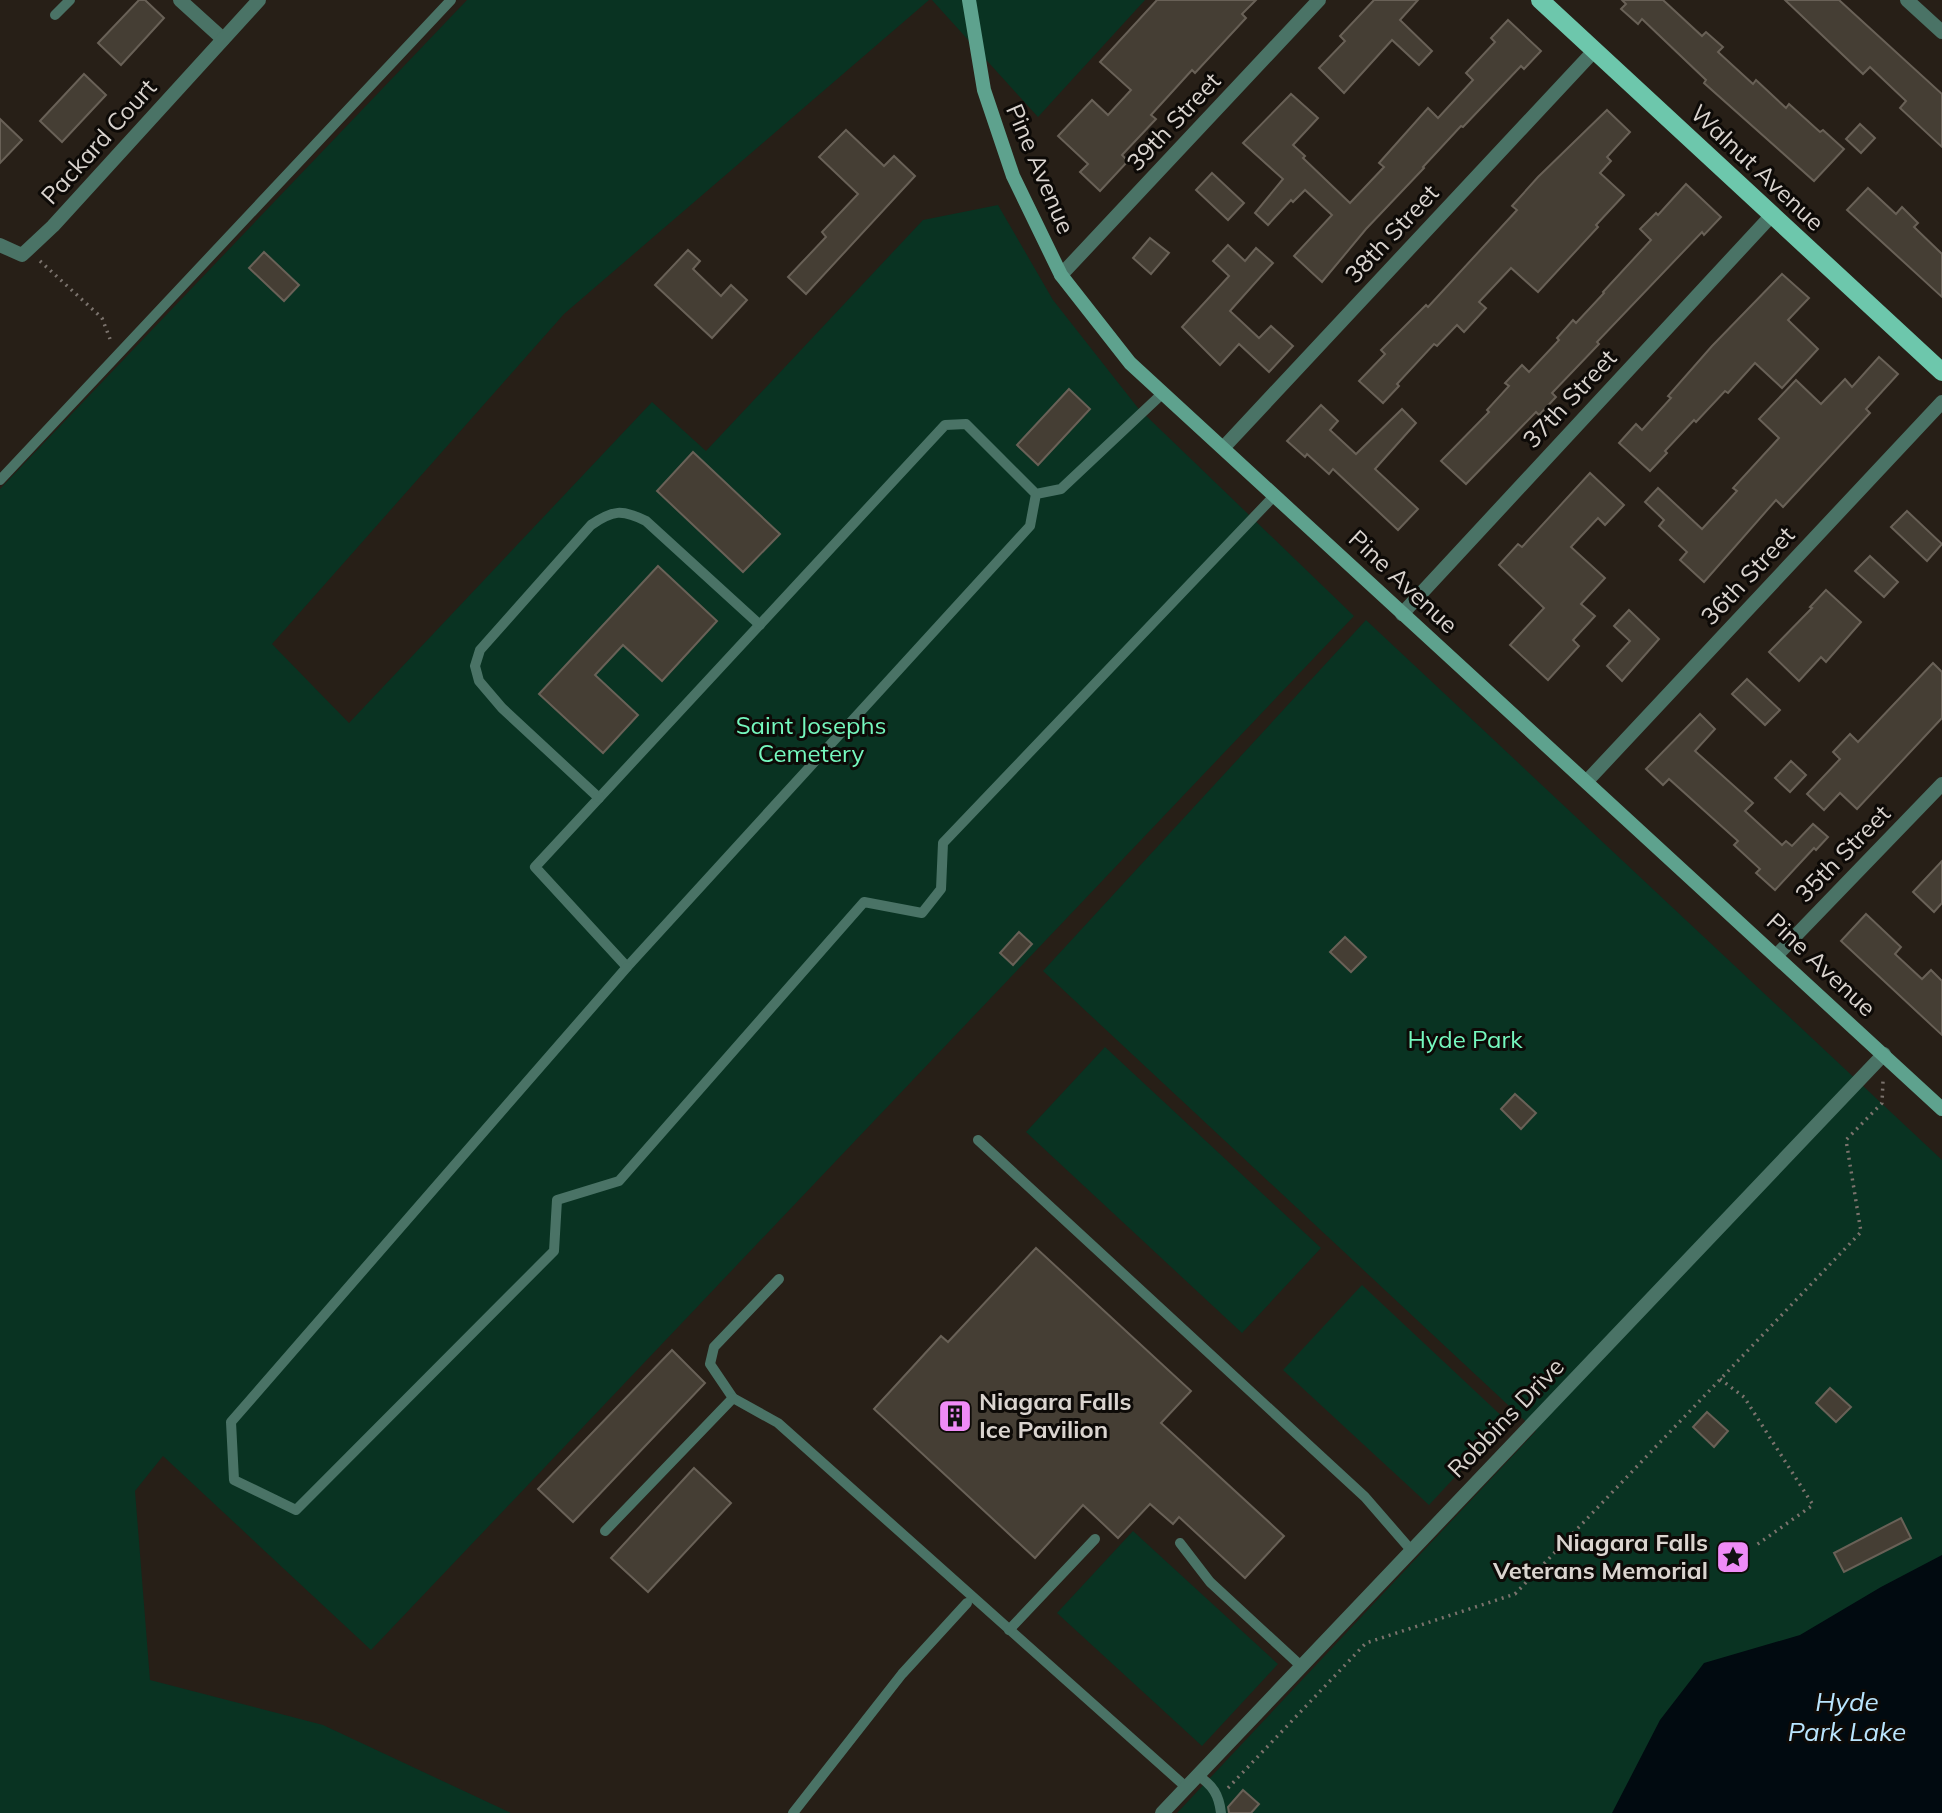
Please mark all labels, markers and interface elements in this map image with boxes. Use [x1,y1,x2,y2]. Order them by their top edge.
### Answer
street label: 39th Street [1120,66,1226,177]
street label: Packard Court [34,73,162,210]
street label: Walnut Avenue [1685,98,1831,237]
street label: Pine Avenue [1000,99,1082,238]
street label: 38th Street [1338,178,1444,289]
street label: 37th Street [1516,343,1622,454]
street label: 36th Street [1694,520,1800,631]
street label: Pine Avenue [1343,523,1464,639]
park label: Saint Josephs Cemetery [736,710,886,768]
street label: 35th Street [1788,798,1896,908]
street label: Pine Avenue [1761,906,1882,1022]
park label: Hyde Park [1407,1024,1523,1054]
street label: Robbins Drive [1441,1351,1570,1483]
place label: Niagara Falls Ice Pavilion [979,1386,1132,1444]
building icon: Niagara Falls Ice Pavilion [936,1397,974,1435]
place label: Niagara Falls Veterans Memorial [1492,1527,1708,1585]
place icon: Niagara Falls Veterans Memorial [1714,1538,1752,1576]
water label: Hyde Park Lake [1788,1685,1906,1748]

